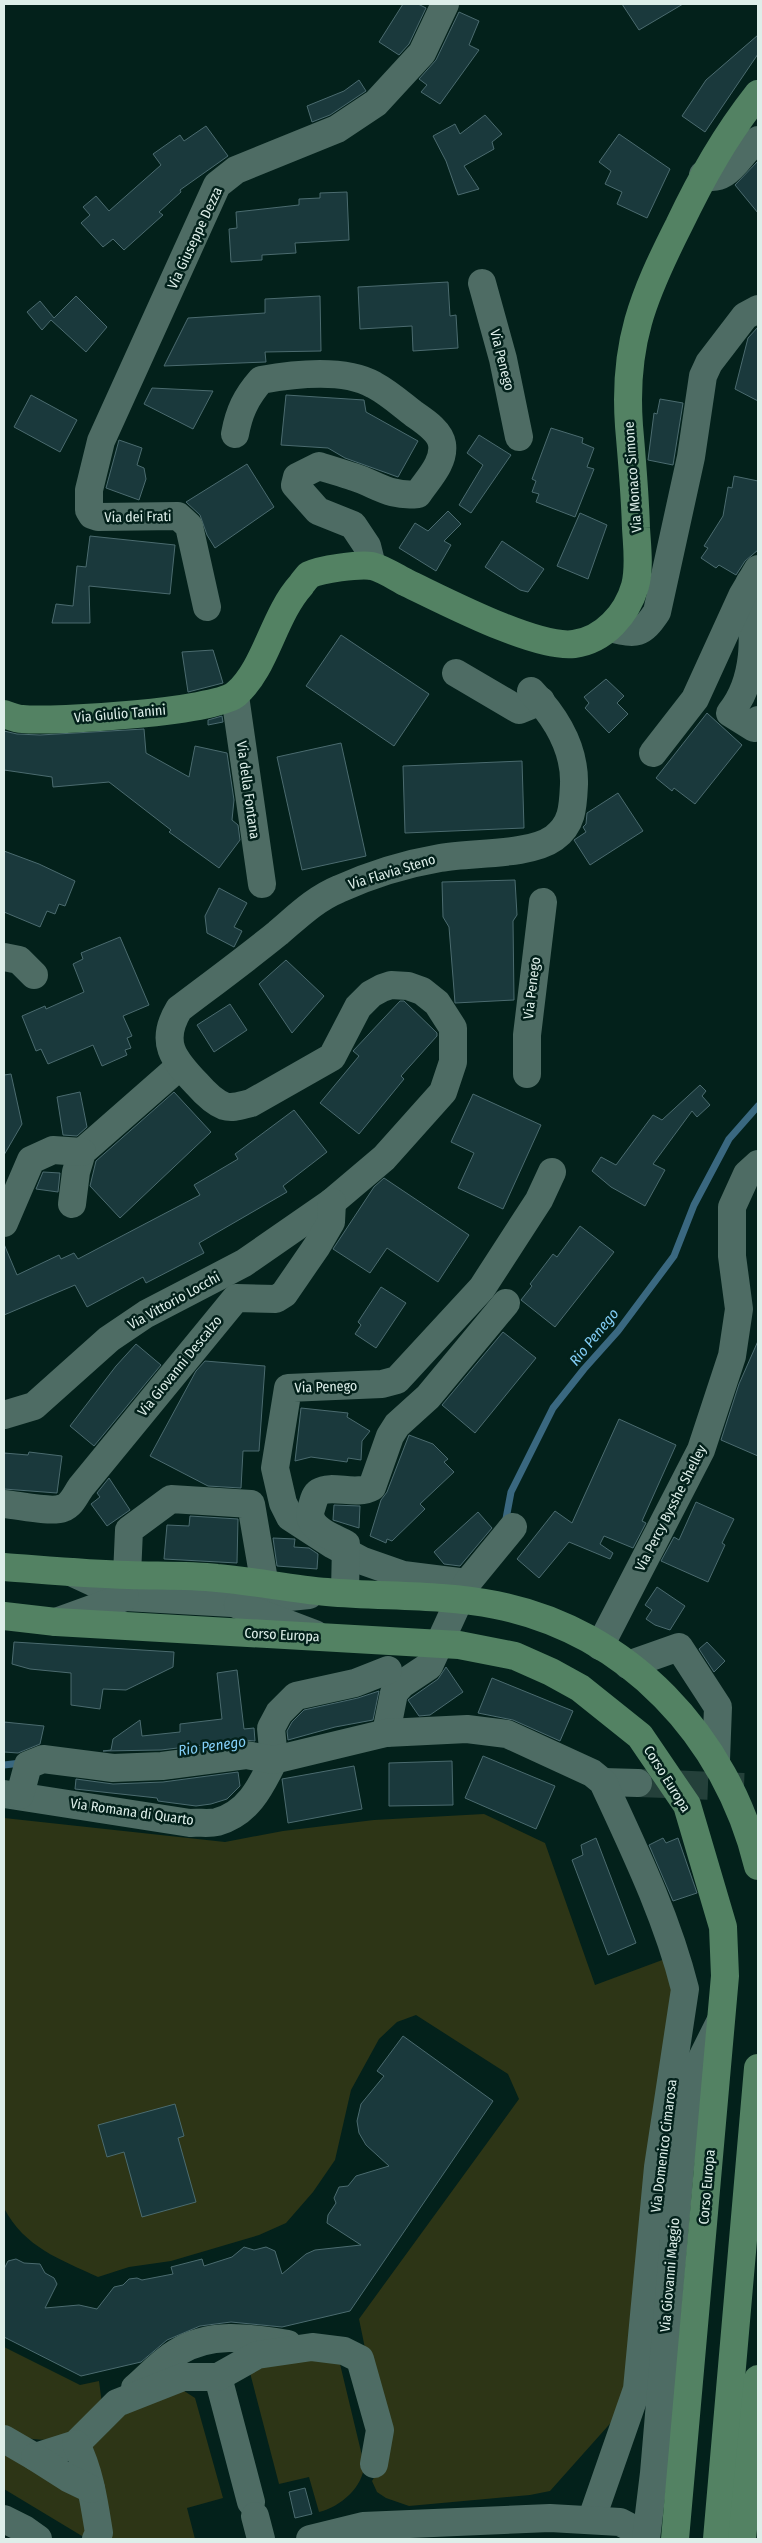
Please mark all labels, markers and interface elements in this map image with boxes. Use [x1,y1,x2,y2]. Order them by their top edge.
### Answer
street label: Via Giuseppe Dezza [164,184,226,292]
street label: Via Penego [486,328,518,392]
street label: Via Monaco Simone [621,421,645,533]
street label: Via dei Frati [104,508,172,526]
street label: Via Giulio Tanini [73,702,167,726]
street label: Via della Fontana [233,740,263,840]
street label: Via Flavia Steno [347,851,437,893]
street label: Via Penego [520,956,544,1020]
street label: Via Vittorio Locchi [125,1269,223,1333]
water label: Rio Penego [566,1305,623,1369]
street label: Via Giovanni Descalzo [134,1312,226,1420]
street label: Via Penego [294,1377,358,1397]
street label: Via Percy Bysshe Shelley [632,1441,711,1574]
street label: Corso Europa [244,1625,320,1645]
water label: Rio Penego [177,1732,247,1760]
street label: Corso Europa [640,1743,694,1816]
street label: Via Romana di Quarto [69,1795,195,1829]
street label: Via Domenico Cimarosa [647,2078,681,2214]
street label: Corso Europa [695,2149,719,2225]
street label: Via Giovanni Maggio [657,2217,683,2333]

